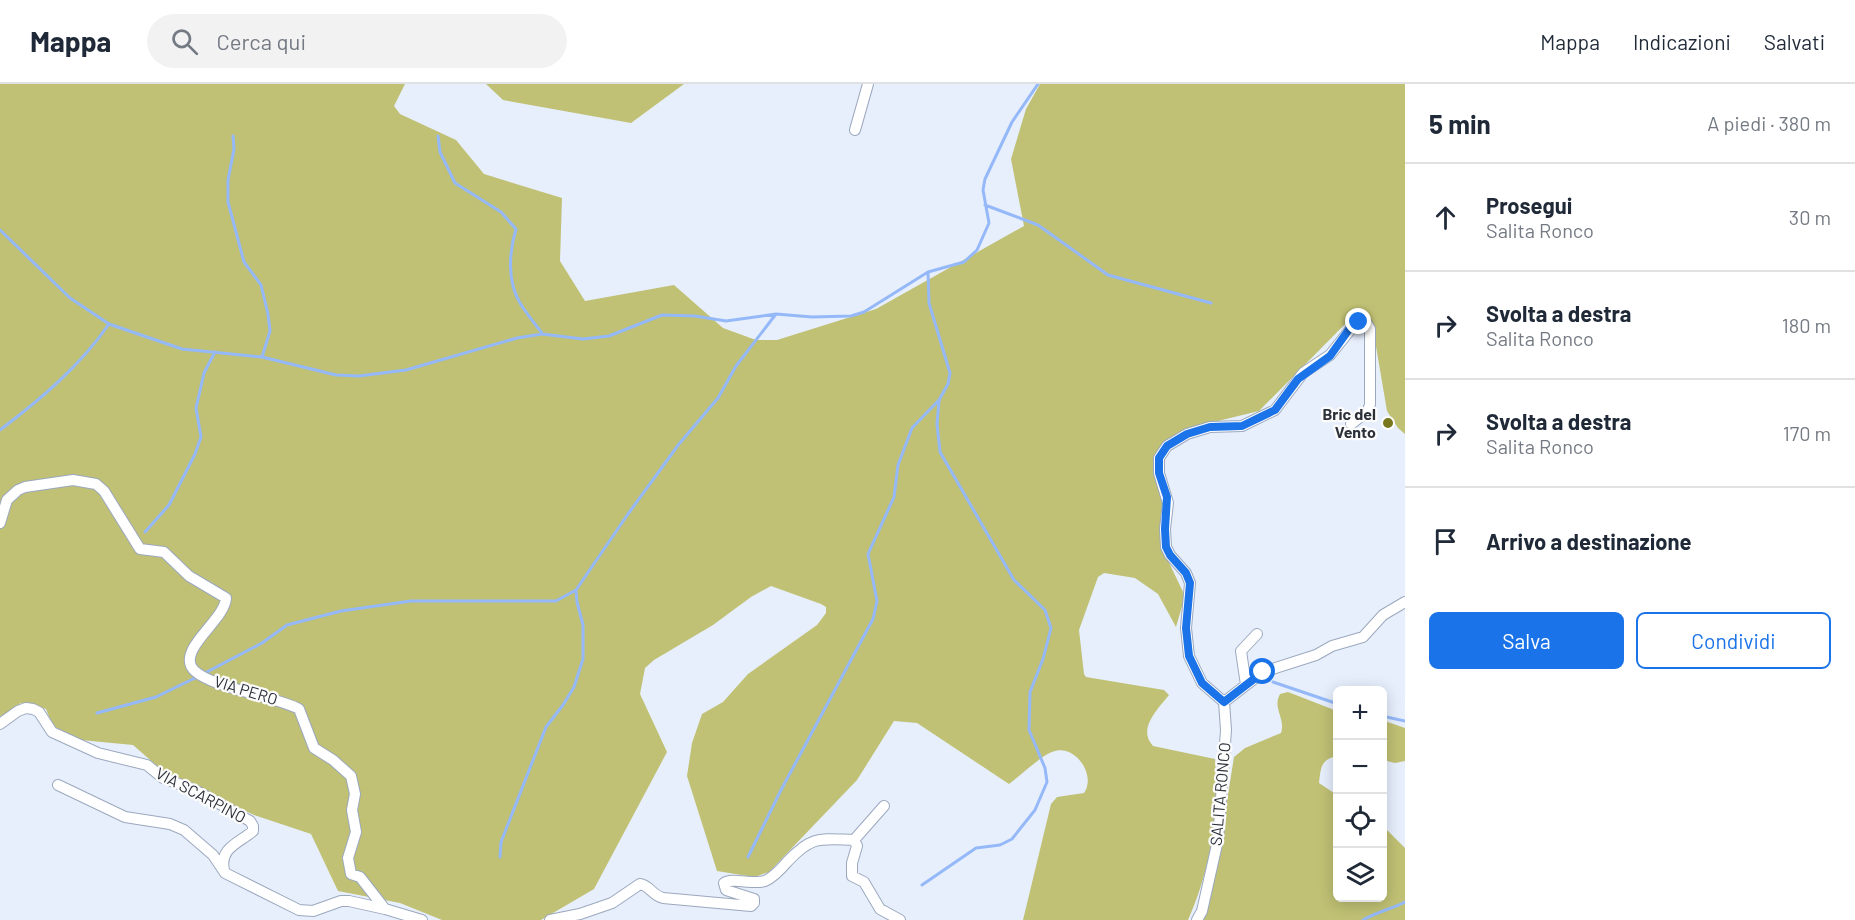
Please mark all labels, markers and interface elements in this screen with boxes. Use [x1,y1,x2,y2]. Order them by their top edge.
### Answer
search box [147,14,567,68]
text: Mappa [30,24,111,58]
icon: search [168,25,201,58]
text: Cerca qui [216,28,306,54]
text: Mappa [1540,29,1600,54]
text: Indicazioni [1633,29,1731,54]
text: Salvati [1764,29,1825,54]
text: 5 min [1429,108,1491,139]
text: A piedi · 380 m [1707,111,1831,135]
text: Prosegui [1486,192,1572,218]
icon: ahead [1429,201,1462,234]
text: 30 m [1789,205,1831,229]
text: Salita Ronco [1486,218,1594,242]
text: Svolta a destra [1486,300,1631,326]
route end [1345,308,1371,334]
icon: right [1429,309,1462,342]
text: 180 m [1782,313,1831,337]
text: Salita Ronco [1486,326,1594,350]
place label: Bric del Vento [1322,404,1376,441]
text: Svolta a destra [1486,408,1631,434]
marker: Bric del Vento [1381,416,1395,430]
icon: right [1429,417,1462,450]
text: 170 m [1783,421,1831,445]
text: Salita Ronco [1486,434,1594,458]
icon: arrive [1429,525,1462,558]
text: Arrivo a destinazione [1486,528,1692,554]
button: Salva [1429,612,1624,669]
button: Condividi [1636,612,1831,669]
route start [1249,658,1275,684]
street label: VIA PERO [212,671,280,708]
map controls [1333,686,1387,902]
button: + [1333,686,1387,740]
button: − [1333,740,1387,794]
street label: SALITA RONCO [1206,742,1233,846]
street label: VIA SCARPINO [153,763,250,826]
button: locate [1333,794,1387,848]
button: layers [1333,848,1387,902]

